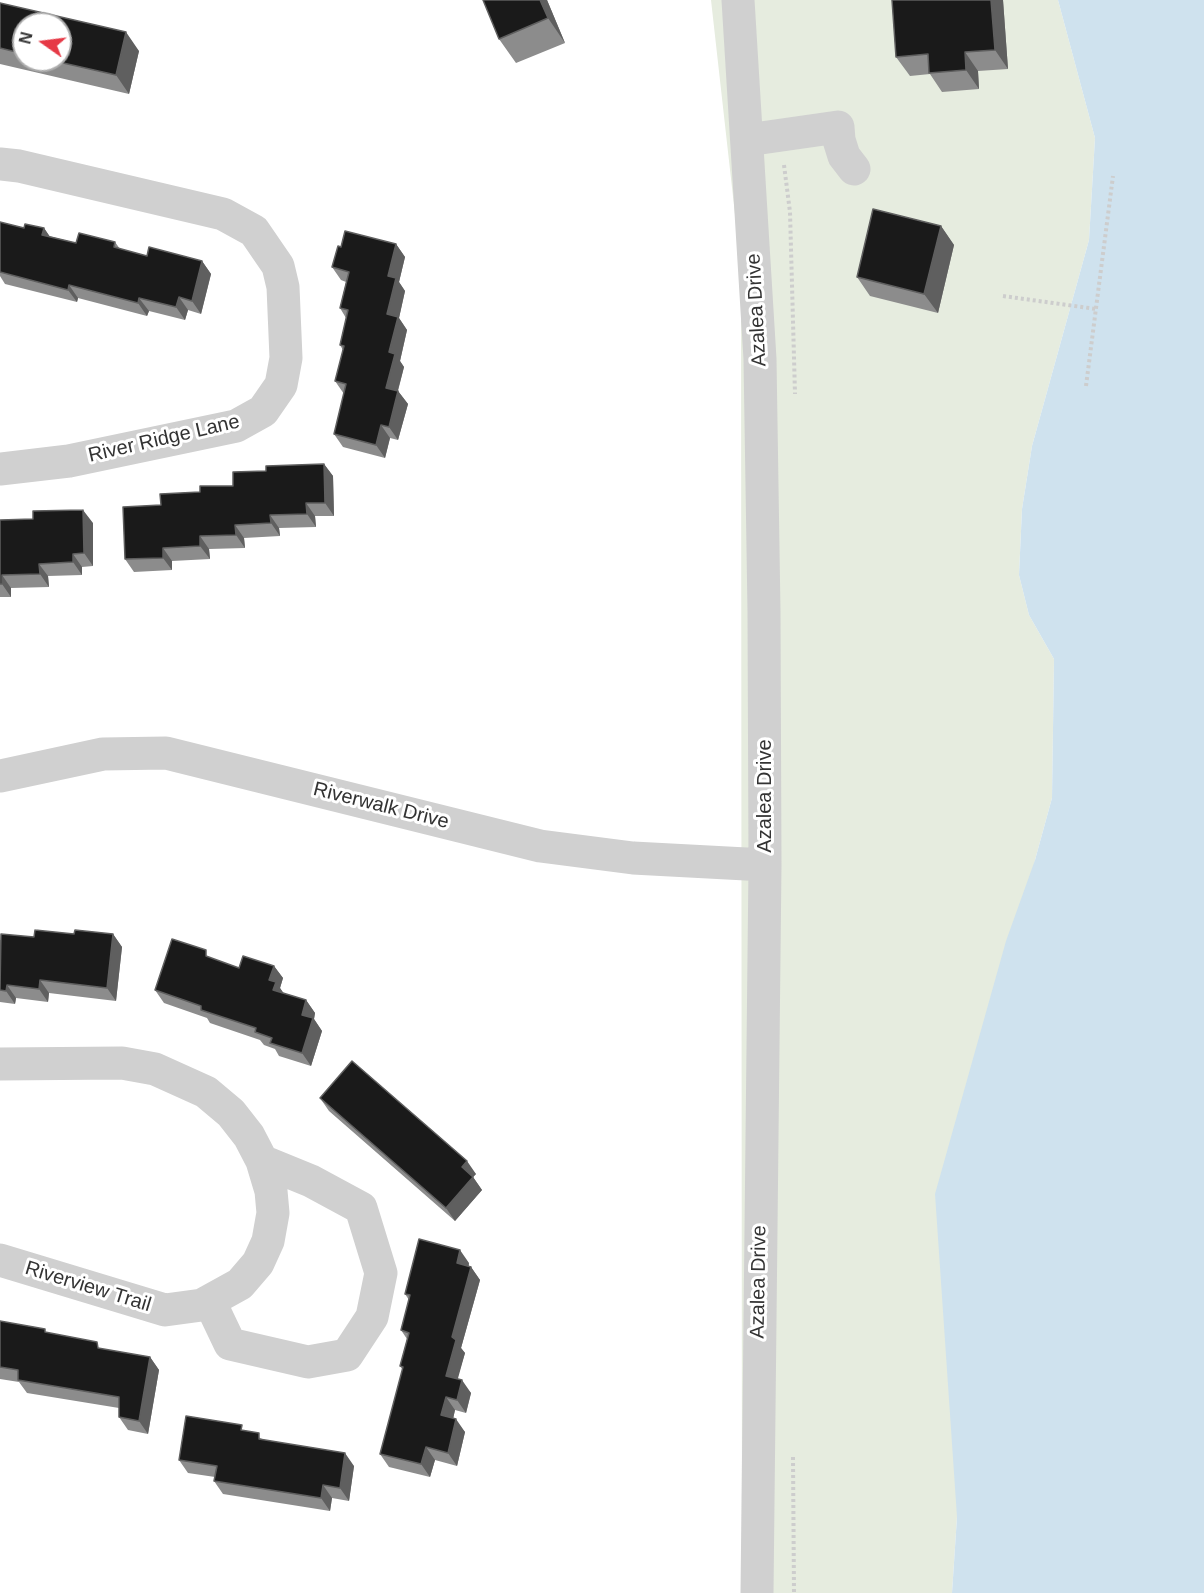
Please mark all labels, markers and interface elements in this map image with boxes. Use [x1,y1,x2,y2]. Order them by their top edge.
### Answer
north arrow [12,12,72,72]
text: N [16,30,36,46]
street label: Azalea Drive [742,253,772,367]
street label: River Ridge Lane [86,410,242,468]
street label: Azalea Drive [753,739,777,853]
street label: Riverwalk Drive [311,778,451,834]
street label: Azalea Drive [746,1225,772,1339]
street label: Riverview Trail [22,1256,154,1318]

